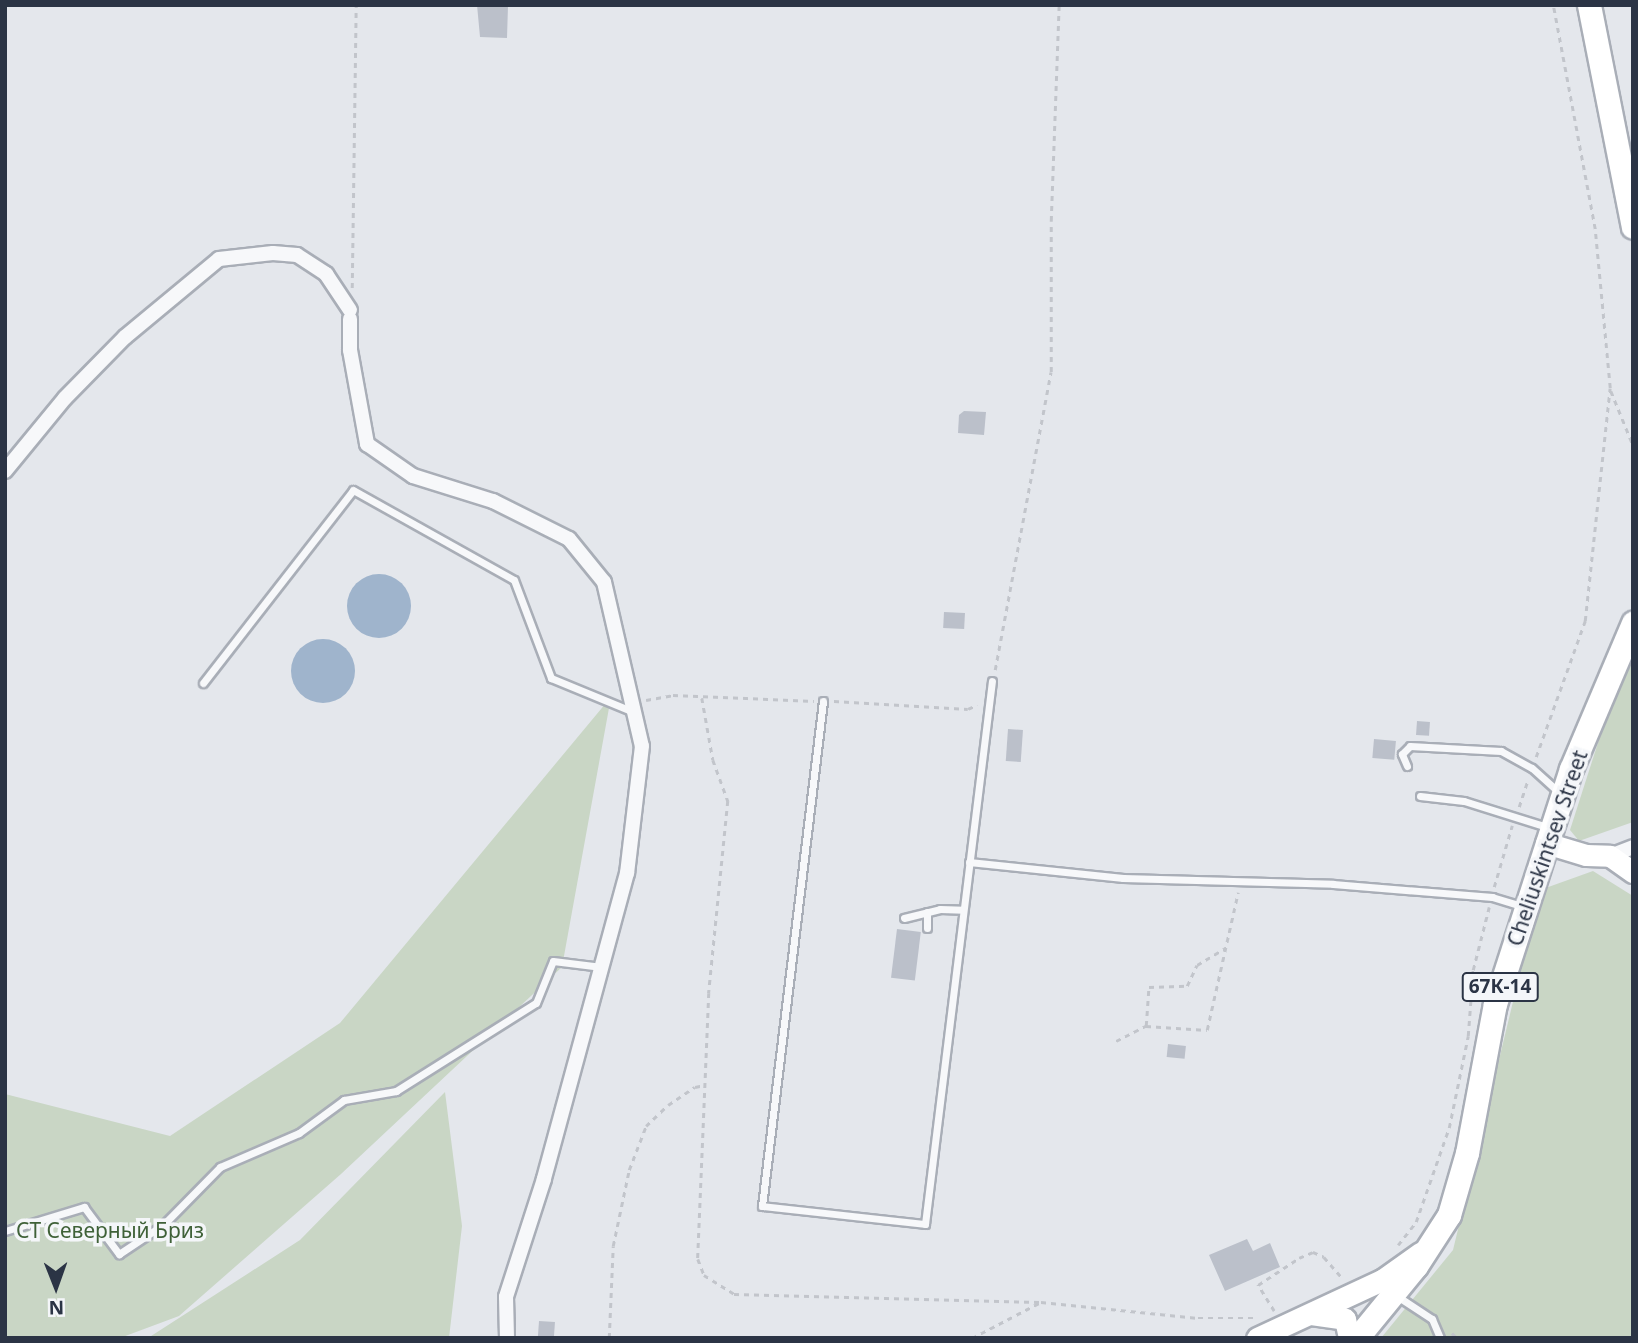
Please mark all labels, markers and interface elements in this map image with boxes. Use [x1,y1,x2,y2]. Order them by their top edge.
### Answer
street label: Cheliuskintsev Street [1502,747,1592,949]
road number: 67К-14 [1462,972,1538,1002]
park label: СТ Северный Бриз [16,1217,204,1243]
north arrow [21,1252,91,1322]
text: N [48,1295,64,1321]

